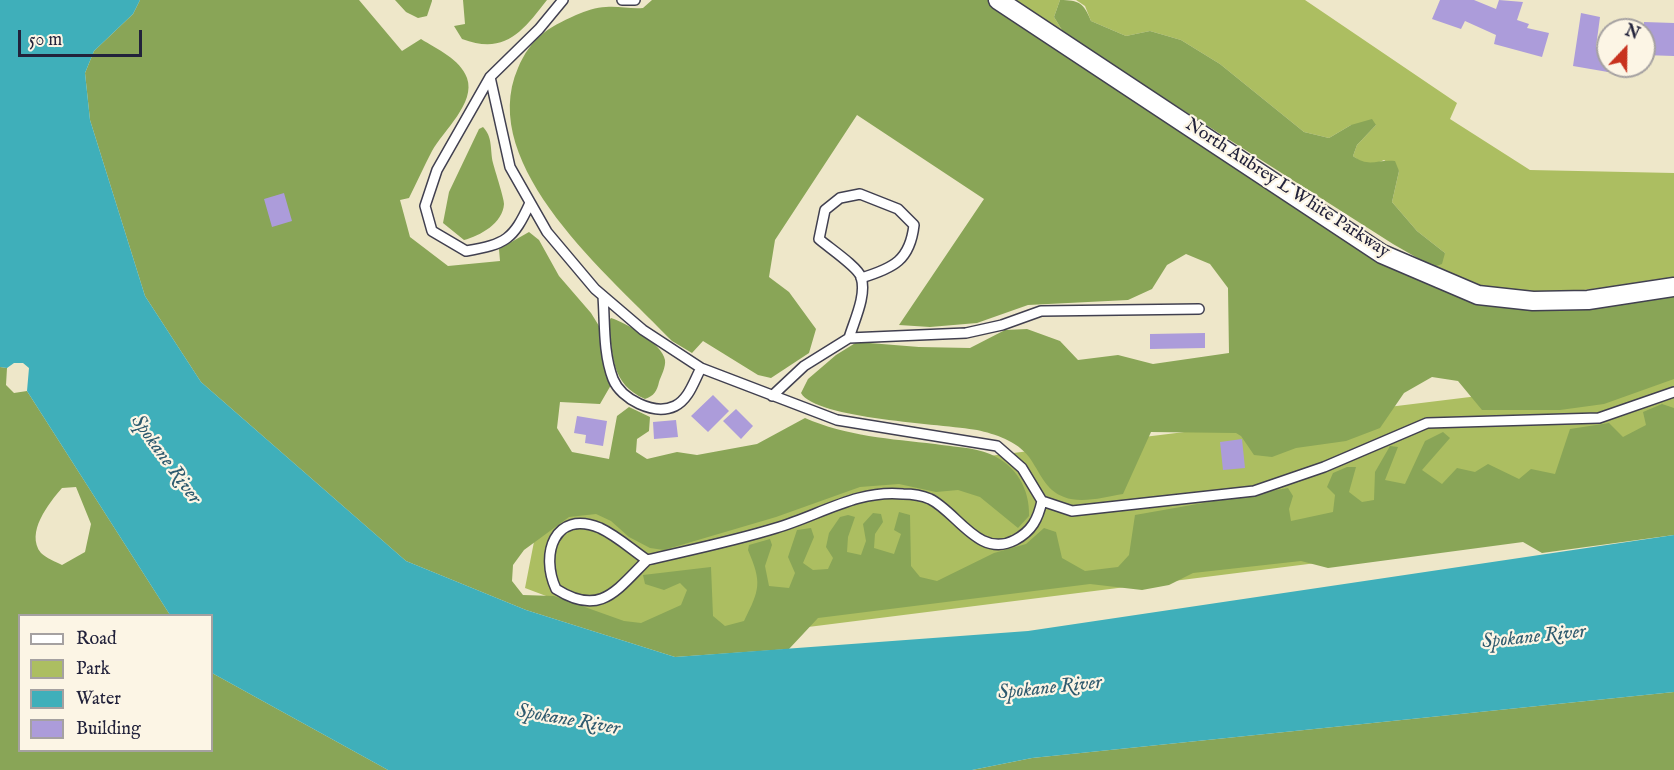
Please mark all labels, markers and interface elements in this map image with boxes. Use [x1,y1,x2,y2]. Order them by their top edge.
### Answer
scale bar [21,18,146,56]
north arrow [1596,18,1656,78]
text: N [1622,21,1642,45]
text: 50 m [29,29,62,52]
street label: North Aubrey L White Parkway [1181,115,1393,263]
water label: Spokane River [125,411,205,509]
legend [18,614,213,752]
water label: Spokane River [1481,621,1587,655]
text: Road [76,628,117,651]
text: Park [76,658,110,681]
water label: Spokane River [997,672,1103,706]
text: Water [76,688,121,711]
water label: Spokane River [514,700,622,742]
text: Building [76,718,141,741]

